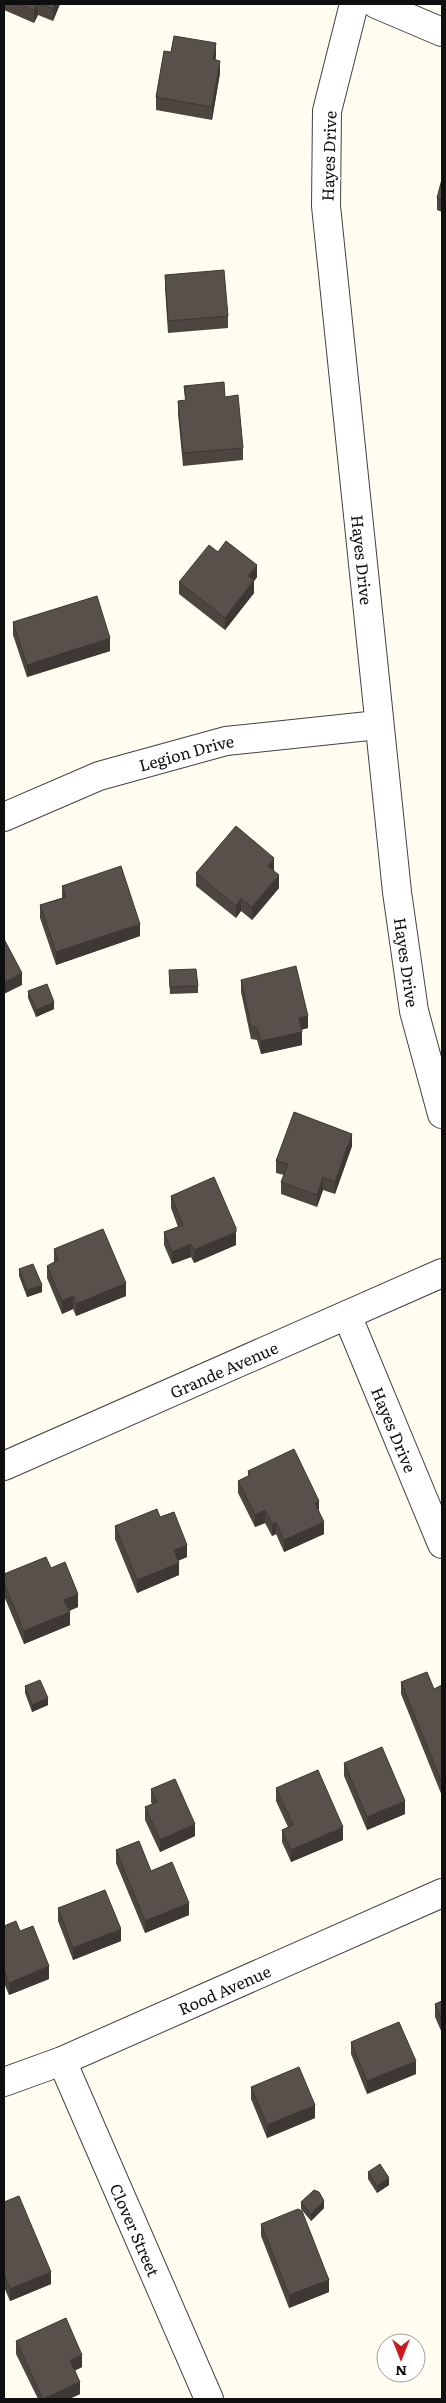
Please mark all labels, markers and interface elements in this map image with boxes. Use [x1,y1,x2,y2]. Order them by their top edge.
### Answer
street label: Hayes Drive [314,110,342,202]
street label: Hayes Drive [346,513,379,606]
street label: Legion Drive [136,728,235,777]
street label: Hayes Drive [389,916,425,1009]
street label: Grande Avenue [166,1335,282,1404]
street label: Hayes Drive [366,1383,423,1476]
street label: Rood Avenue [174,1958,274,2020]
street label: Clover Street [105,2179,166,2281]
north arrow [376,2333,426,2383]
text: N [395,2362,407,2382]

